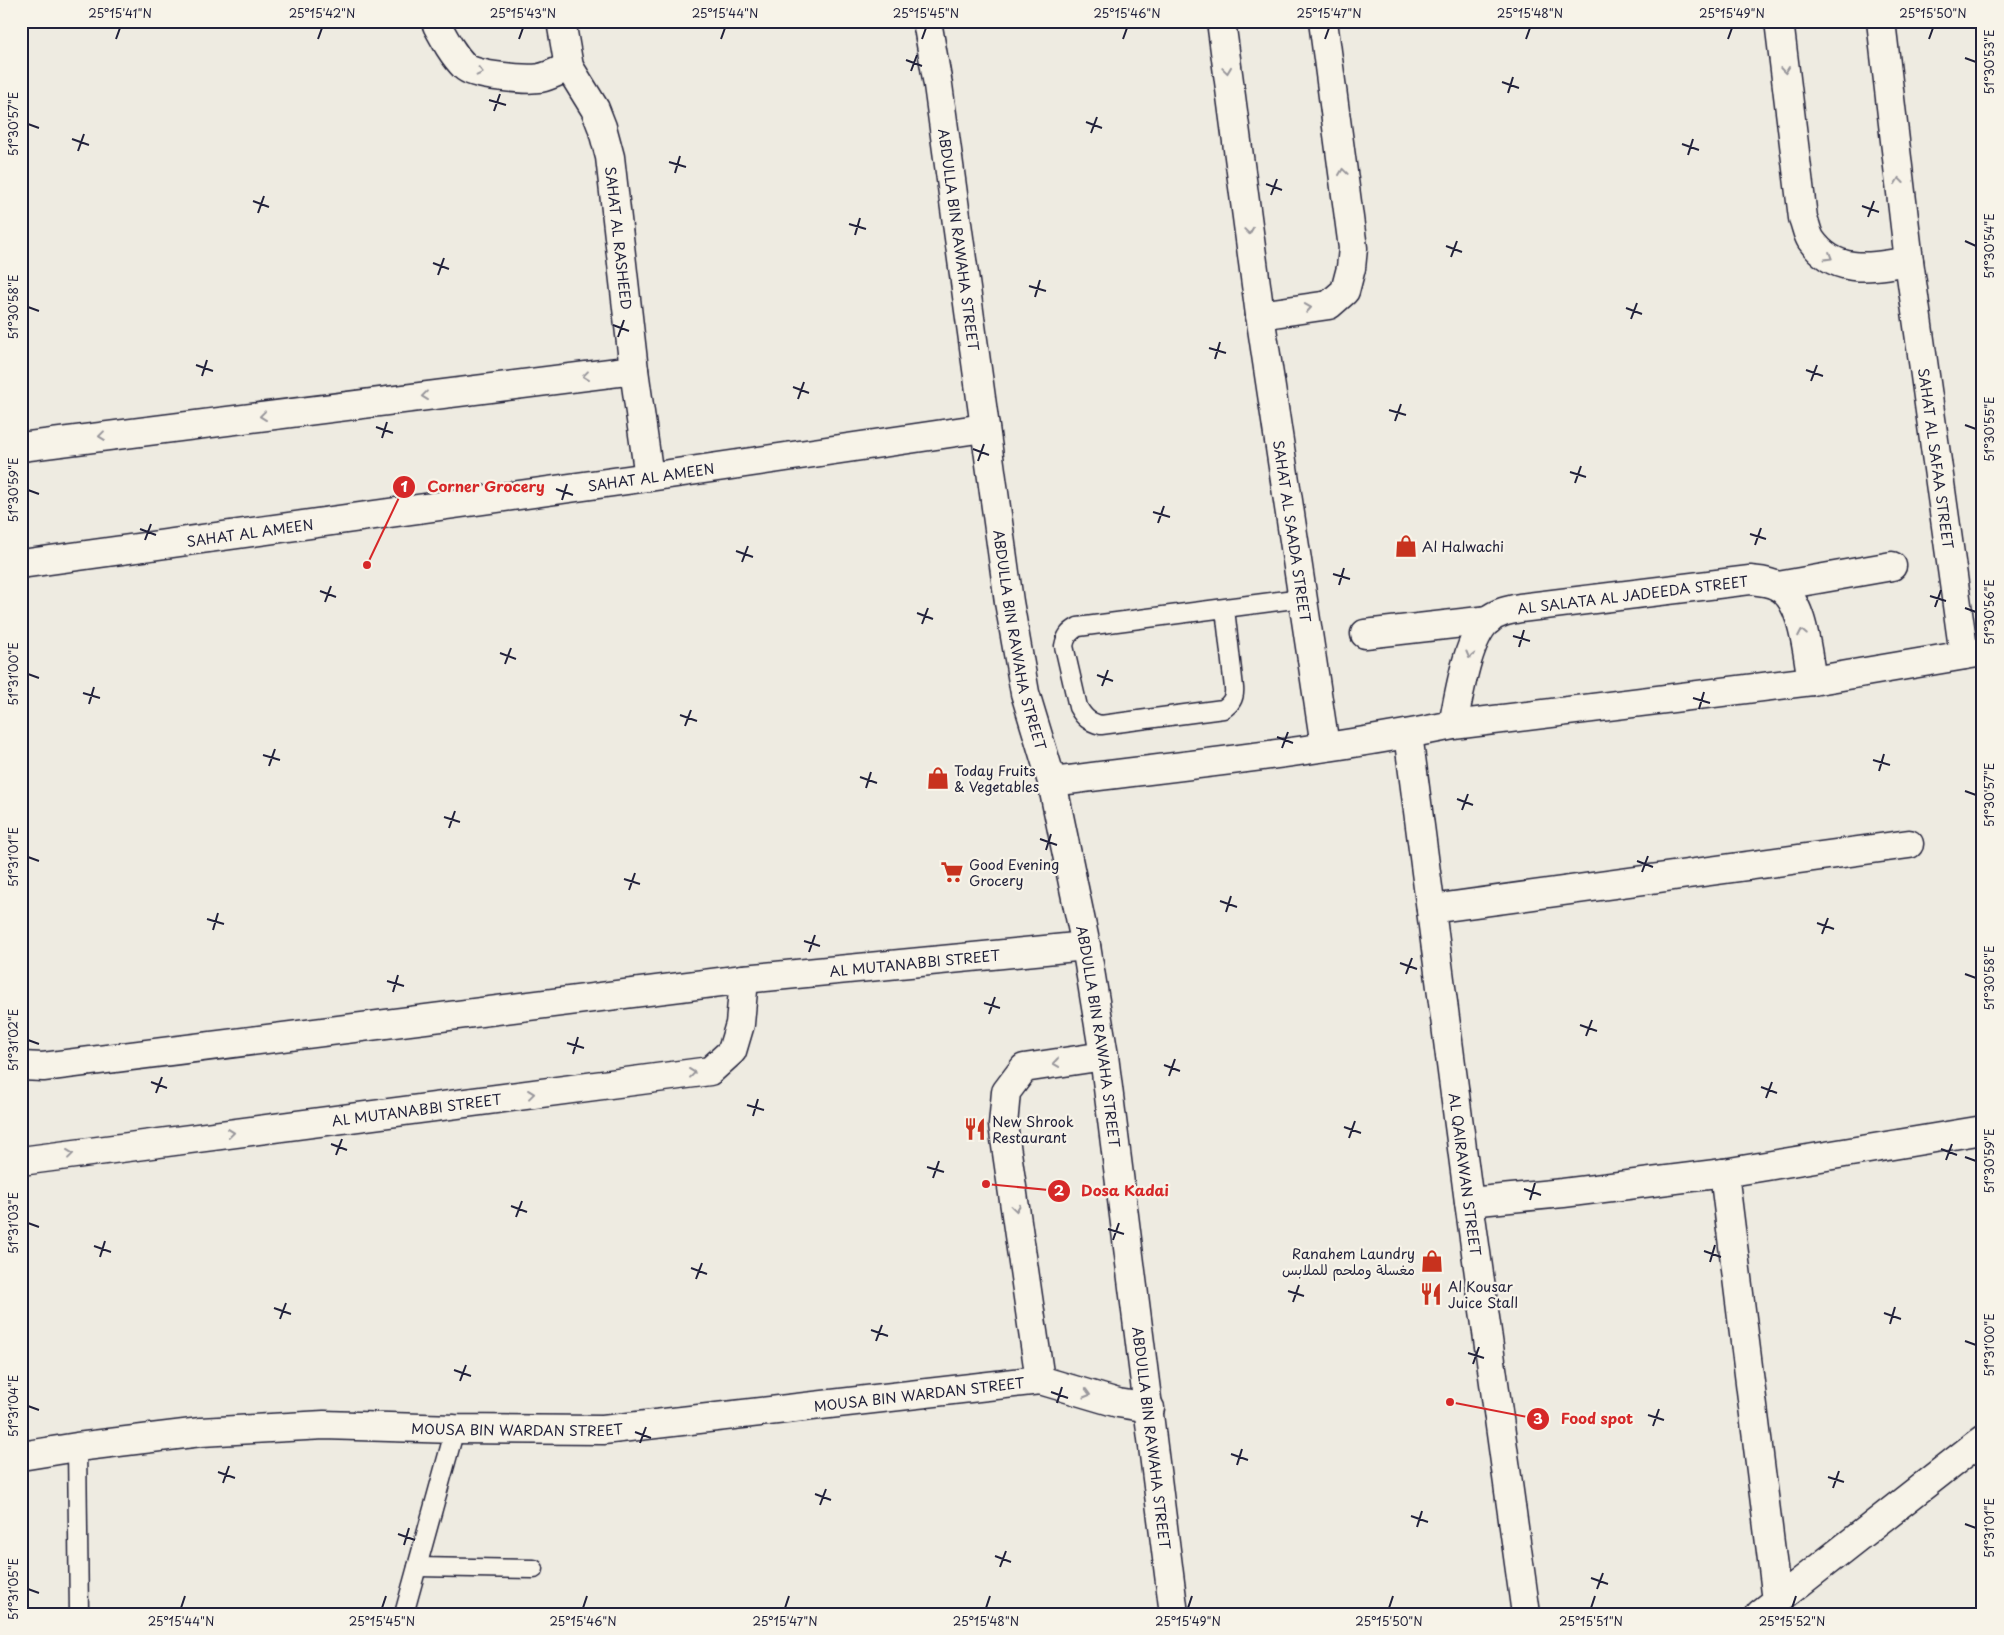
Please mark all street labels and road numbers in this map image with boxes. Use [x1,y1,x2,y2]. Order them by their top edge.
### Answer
street label: ABDULLA BIN RAWAHA STREET [934,127,985,352]
street label: SAHAT AL RASHEED [601,165,638,311]
street label: SAHAT AL SAFAA STREET [1914,366,1960,550]
street label: SAHAT AL SAADA STREET [1268,438,1317,624]
street label: SAHAT AL AMEEN [586,457,716,496]
street label: SAHAT AL AMEEN [185,513,315,551]
street label: ABDULLA BIN RAWAHA STREET [989,528,1052,753]
street label: AL SALATA AL JADEEDA STREET [1516,570,1749,619]
street label: ABDULLA BIN RAWAHA STREET [1072,924,1126,1149]
street label: AL MUTANABBI STREET [828,944,1001,981]
street label: AL MUTANABBI STREET [330,1088,503,1131]
street label: AL QAIRAWAN STREET [1444,1092,1487,1257]
street label: ABDULLA BIN RAWAHA STREET [1128,1325,1176,1551]
street label: MOUSA BIN WARDAN STREET [813,1371,1026,1416]
street label: MOUSA BIN WARDAN STREET [411,1417,625,1441]

